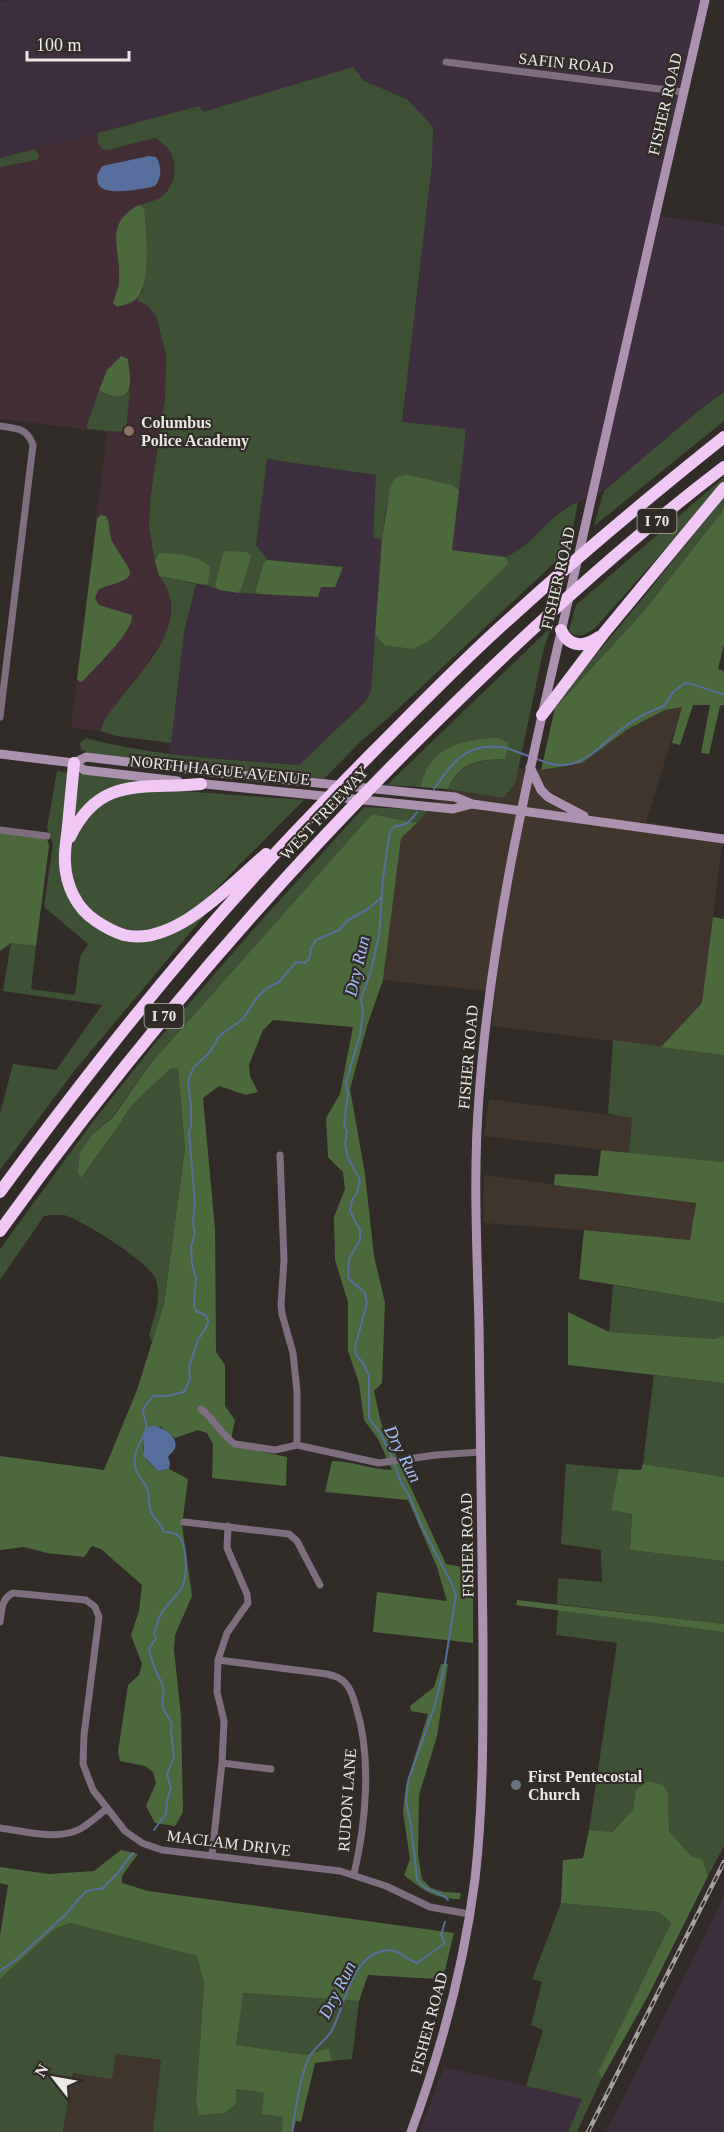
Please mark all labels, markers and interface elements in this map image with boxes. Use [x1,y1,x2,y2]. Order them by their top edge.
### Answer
scale bar [27,24,129,62]
text: 100 m [36,35,82,55]
street label: SAFIN ROAD [518,50,614,76]
street label: FISHER ROAD [645,51,685,157]
place label: Columbus Police Academy [141,414,249,450]
marker: Columbus Police Academy [122,424,136,438]
road number: I 70 [638,509,676,533]
street label: FISHER ROAD [538,525,578,631]
street label: NORTH HAGUE AVENUE [129,752,311,788]
street label: WEST FREEWAY [276,763,372,863]
water label: Dry Run [340,934,374,999]
road number: I 70 [144,1004,184,1028]
street label: FISHER ROAD [455,1004,481,1110]
water label: Dry Run [380,1421,426,1486]
street label: FISHER ROAD [458,1493,476,1597]
street label: RUDON LANE [335,1748,359,1852]
place label: First Pentecostal Church [528,1768,643,1803]
marker: First Pentecostal Church [509,1778,523,1792]
street label: MACLAM DRIVE [166,1827,292,1859]
water label: Dry Run [314,1958,360,2023]
street label: FISHER ROAD [407,1970,451,2076]
north arrow [24,2048,84,2108]
text: N [31,2061,52,2080]

